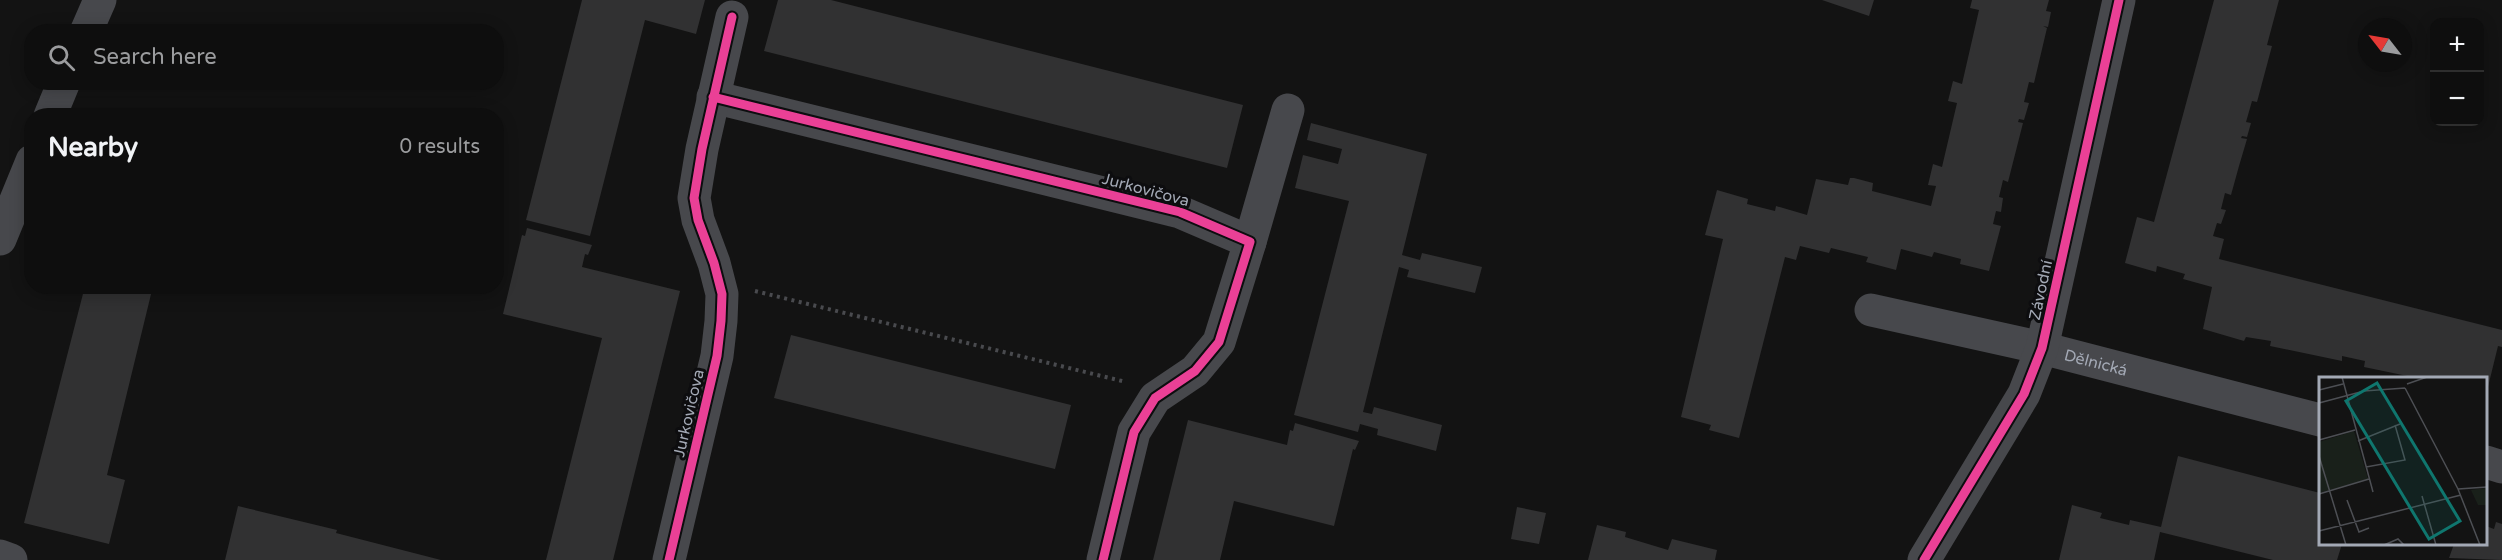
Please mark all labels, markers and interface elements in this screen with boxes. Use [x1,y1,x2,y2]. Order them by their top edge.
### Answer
north arrow [2358,18,2412,72]
map controls [2430,18,2484,126]
button: + [2430,18,2484,72]
search box [24,24,504,90]
icon: search [45,41,78,74]
text: Search here [93,44,217,70]
button: − [2430,72,2484,126]
text: Nearby [48,132,138,163]
text: 0 results [400,135,480,159]
street label: Jurkovičova [1100,169,1192,211]
street label: Závodní [2025,258,2057,322]
street label: Dělnická [2062,345,2130,381]
street label: Jurkovičova [669,367,709,459]
inset map [2319,377,2487,545]

